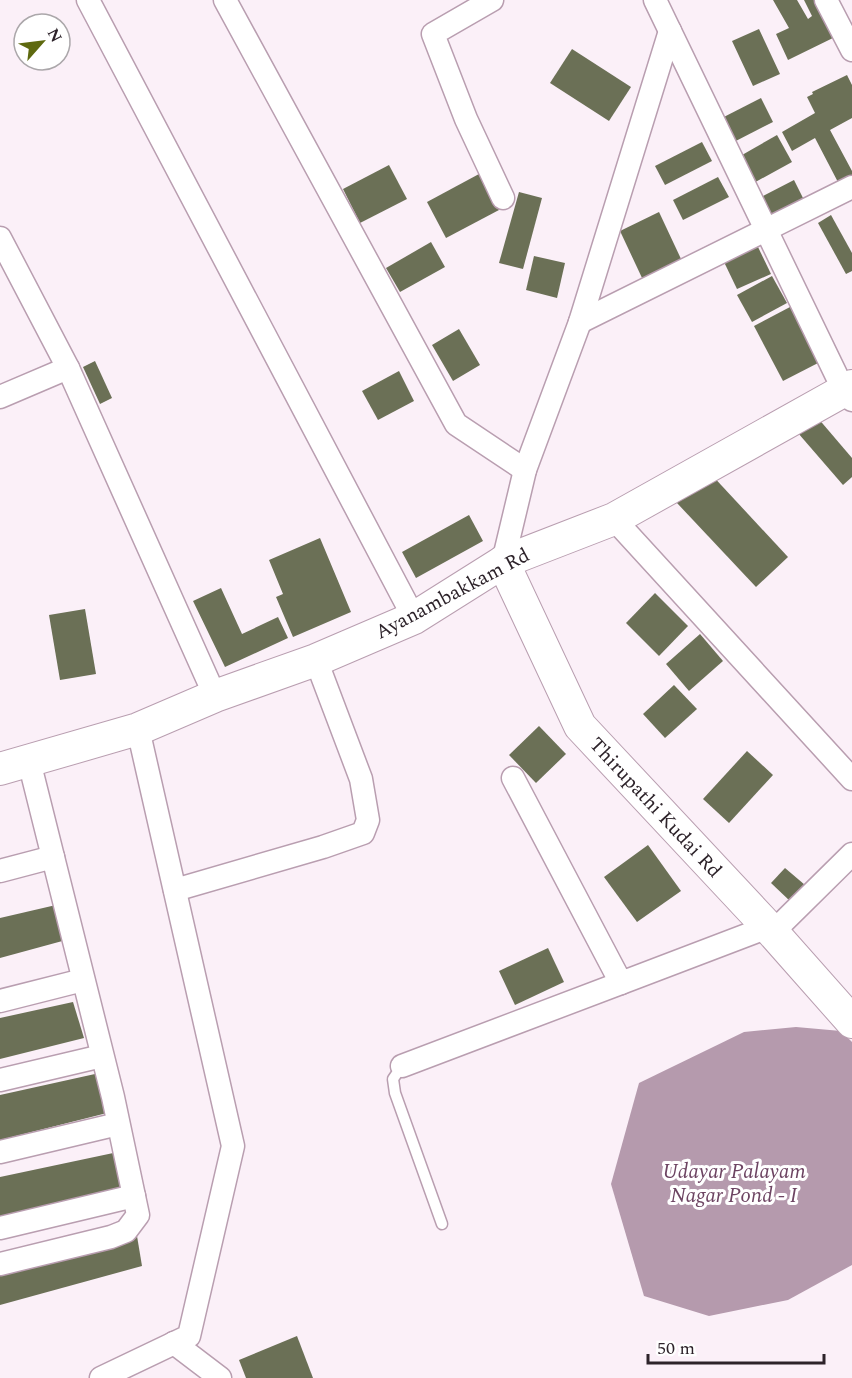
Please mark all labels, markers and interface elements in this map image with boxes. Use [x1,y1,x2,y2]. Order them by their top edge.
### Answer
north arrow [12,12,72,72]
text: N [41,24,68,47]
street label: Ayanambakkam Rd [370,540,535,647]
street label: Thirupathi Kudai Rd [582,730,729,885]
water label: Udayar Palayam Nagar Pond - I [662,1156,806,1212]
scale bar [648,1327,824,1365]
text: 50 m [657,1335,695,1362]

